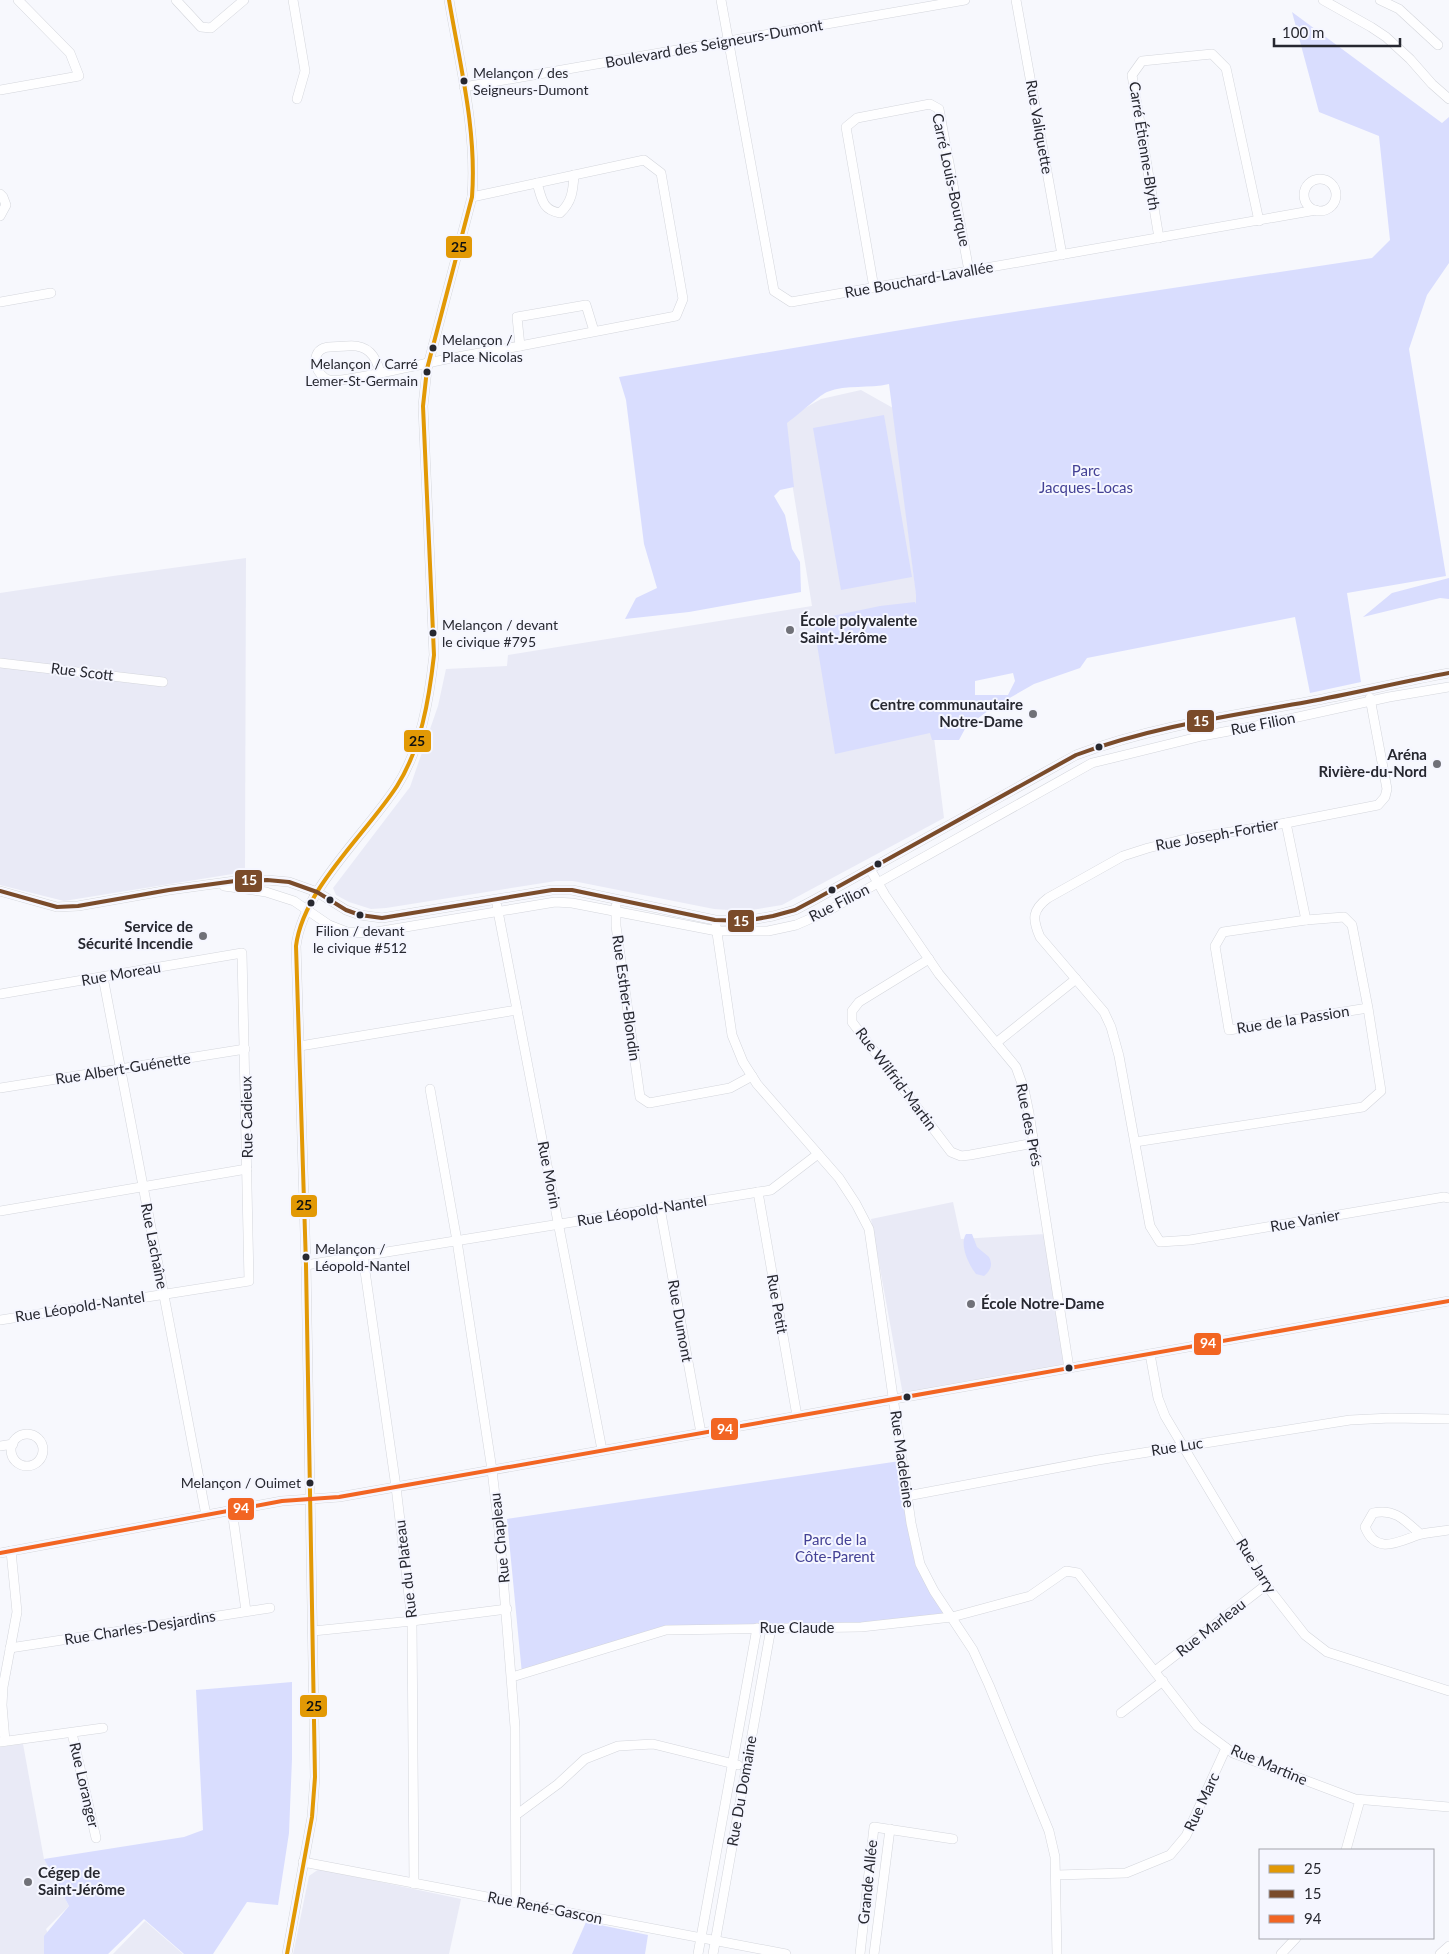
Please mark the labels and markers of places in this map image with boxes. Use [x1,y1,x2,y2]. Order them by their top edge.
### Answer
place label: Melançon / des Seigneurs-Dumont [473,64,588,98]
marker: Melançon / des Seigneurs-Dumont [459,76,469,86]
place label: Melançon / Place Nicolas [442,331,523,365]
marker: Melançon / Place Nicolas [428,343,438,353]
place label: Melançon / Carré Lemer-St-Germain [305,355,418,389]
marker: Melançon / Carré Lemer-St-Germain [422,367,432,377]
place label: École polyvalente Saint-Jérôme [800,611,917,646]
place label: Melançon / devant le civique #795 [442,616,558,650]
marker: École polyvalente Saint-Jérôme [784,624,796,636]
marker: Melançon / devant le civique #795 [428,628,438,638]
place label: Centre communautaire Notre-Dame [870,695,1023,730]
marker: Centre communautaire Notre-Dame [1027,708,1039,720]
unlabelled marker [1094,742,1104,752]
place label: Aréna Rivière-du-Nord [1319,745,1427,780]
marker: Aréna Rivière-du-Nord [1431,758,1443,770]
unlabelled marker [873,859,883,869]
unlabelled marker [827,885,837,895]
unlabelled marker [325,895,335,905]
unlabelled marker [306,898,316,908]
marker: Filion / devant le civique #512 [355,910,365,920]
place label: Service de Sécurité Incendie [78,917,193,952]
place label: Filion / devant le civique #512 [313,922,407,956]
marker: Service de Sécurité Incendie [197,930,209,942]
place label: Melançon / Léopold-Nantel [315,1240,410,1274]
marker: Melançon / Léopold-Nantel [301,1252,311,1262]
place label: École Notre-Dame [981,1294,1104,1312]
marker: École Notre-Dame [965,1298,977,1310]
unlabelled marker [1064,1363,1074,1373]
unlabelled marker [902,1392,912,1402]
place label: Melançon / Ouimet [181,1474,301,1491]
marker: Melançon / Ouimet [305,1478,315,1488]
place label: Cégep de Saint-Jérôme [38,1863,125,1898]
marker: Cégep de Saint-Jérôme [22,1876,34,1888]

